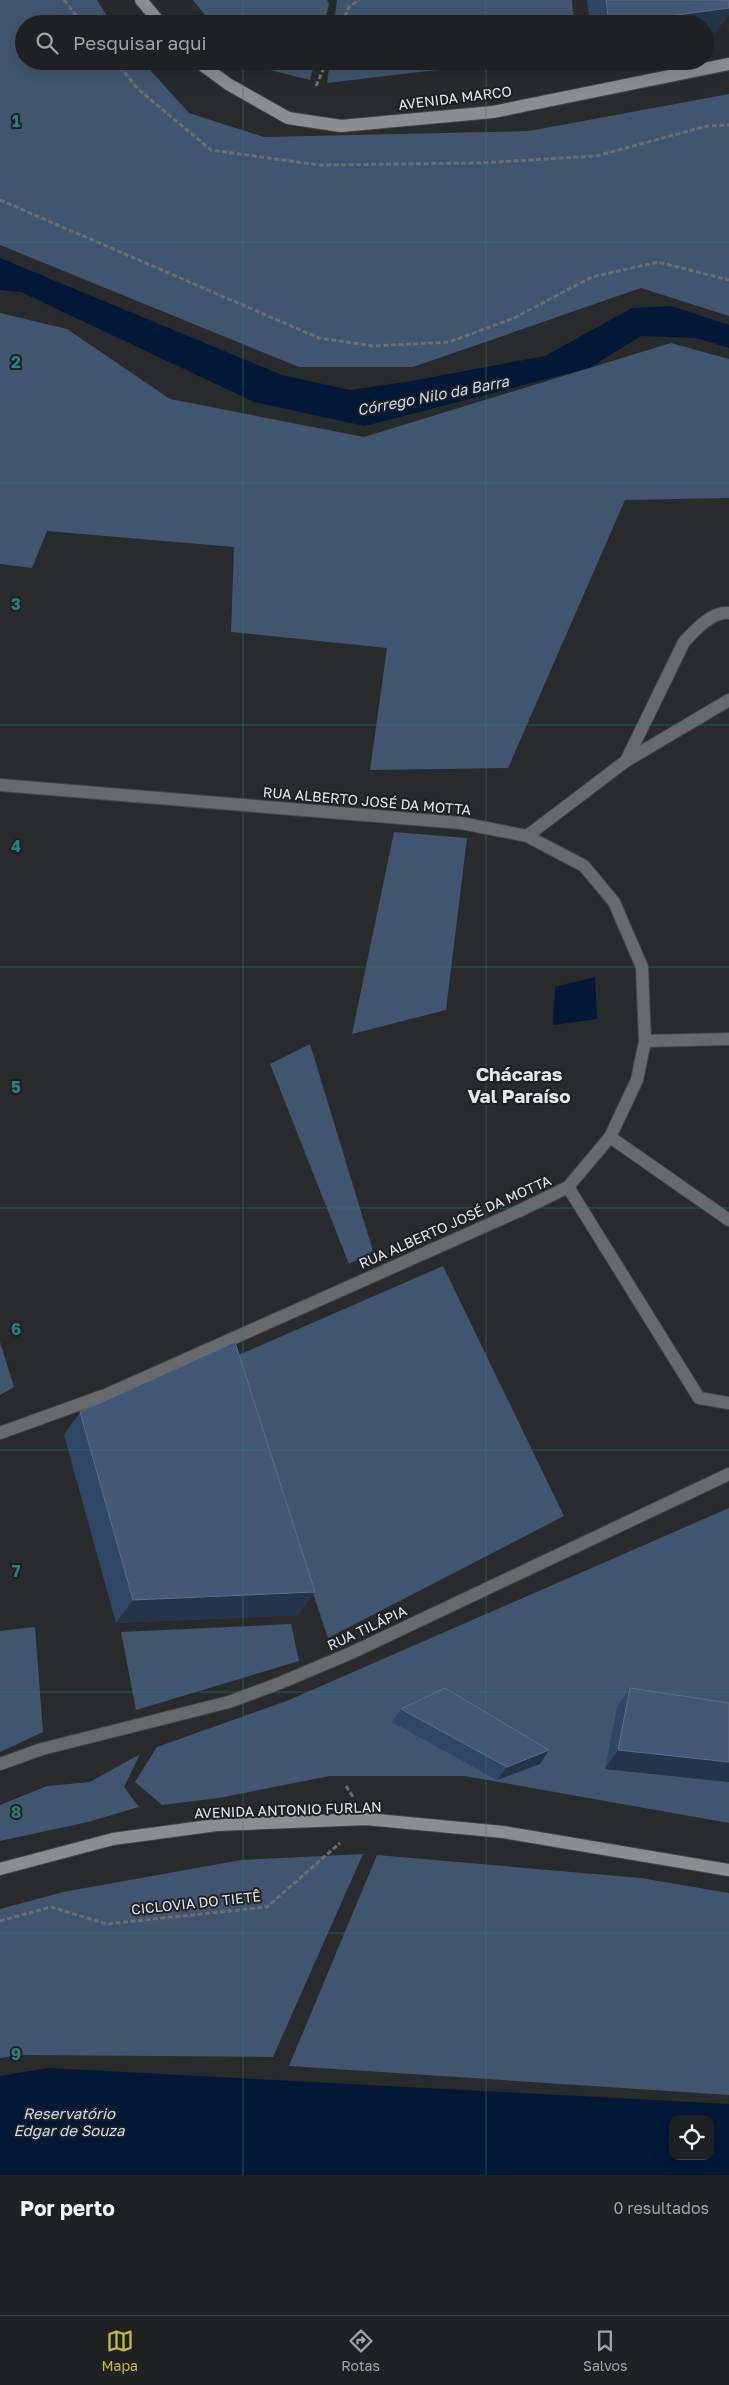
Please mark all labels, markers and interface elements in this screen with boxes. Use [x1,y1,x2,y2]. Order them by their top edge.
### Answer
search box [15,15,714,70]
icon: search [33,29,61,57]
text: Pesquisar aqui [73,31,207,54]
street label: AVENIDA MARCO [397,82,513,113]
text: 1 [12,111,20,131]
text: 2 [11,352,21,372]
water label: Córrego Nilo da Barra [355,371,511,420]
text: 3 [11,594,21,614]
street label: RUA ALBERTO JOSÉ DA MOTTA [262,783,472,818]
text: 4 [11,836,21,856]
district label: Chácaras Val Paraíso [467,1062,571,1107]
text: 5 [11,1077,21,1097]
street label: RUA ALBERTO JOSÉ DA MOTTA [356,1171,554,1272]
text: 6 [11,1319,21,1339]
text: 7 [12,1561,21,1581]
street label: RUA TILÁPIA [324,1601,410,1653]
street label: AVENIDA ANTONIO FURLAN [194,1798,382,1821]
text: 8 [11,1802,21,1822]
street label: CICLOVIA DO TIETÊ [130,1887,262,1918]
text: 9 [11,2044,21,2064]
water label: Reservatório Edgar de Souza [13,2104,125,2140]
map controls [669,2115,714,2160]
button: locate [669,2115,714,2160]
text: Por perto [20,2195,115,2221]
text: 0 resultados [613,2198,709,2218]
tab: Mapa [102,2327,138,2374]
tab: Rotas [341,2327,380,2374]
tab: Salvos [583,2327,627,2374]

